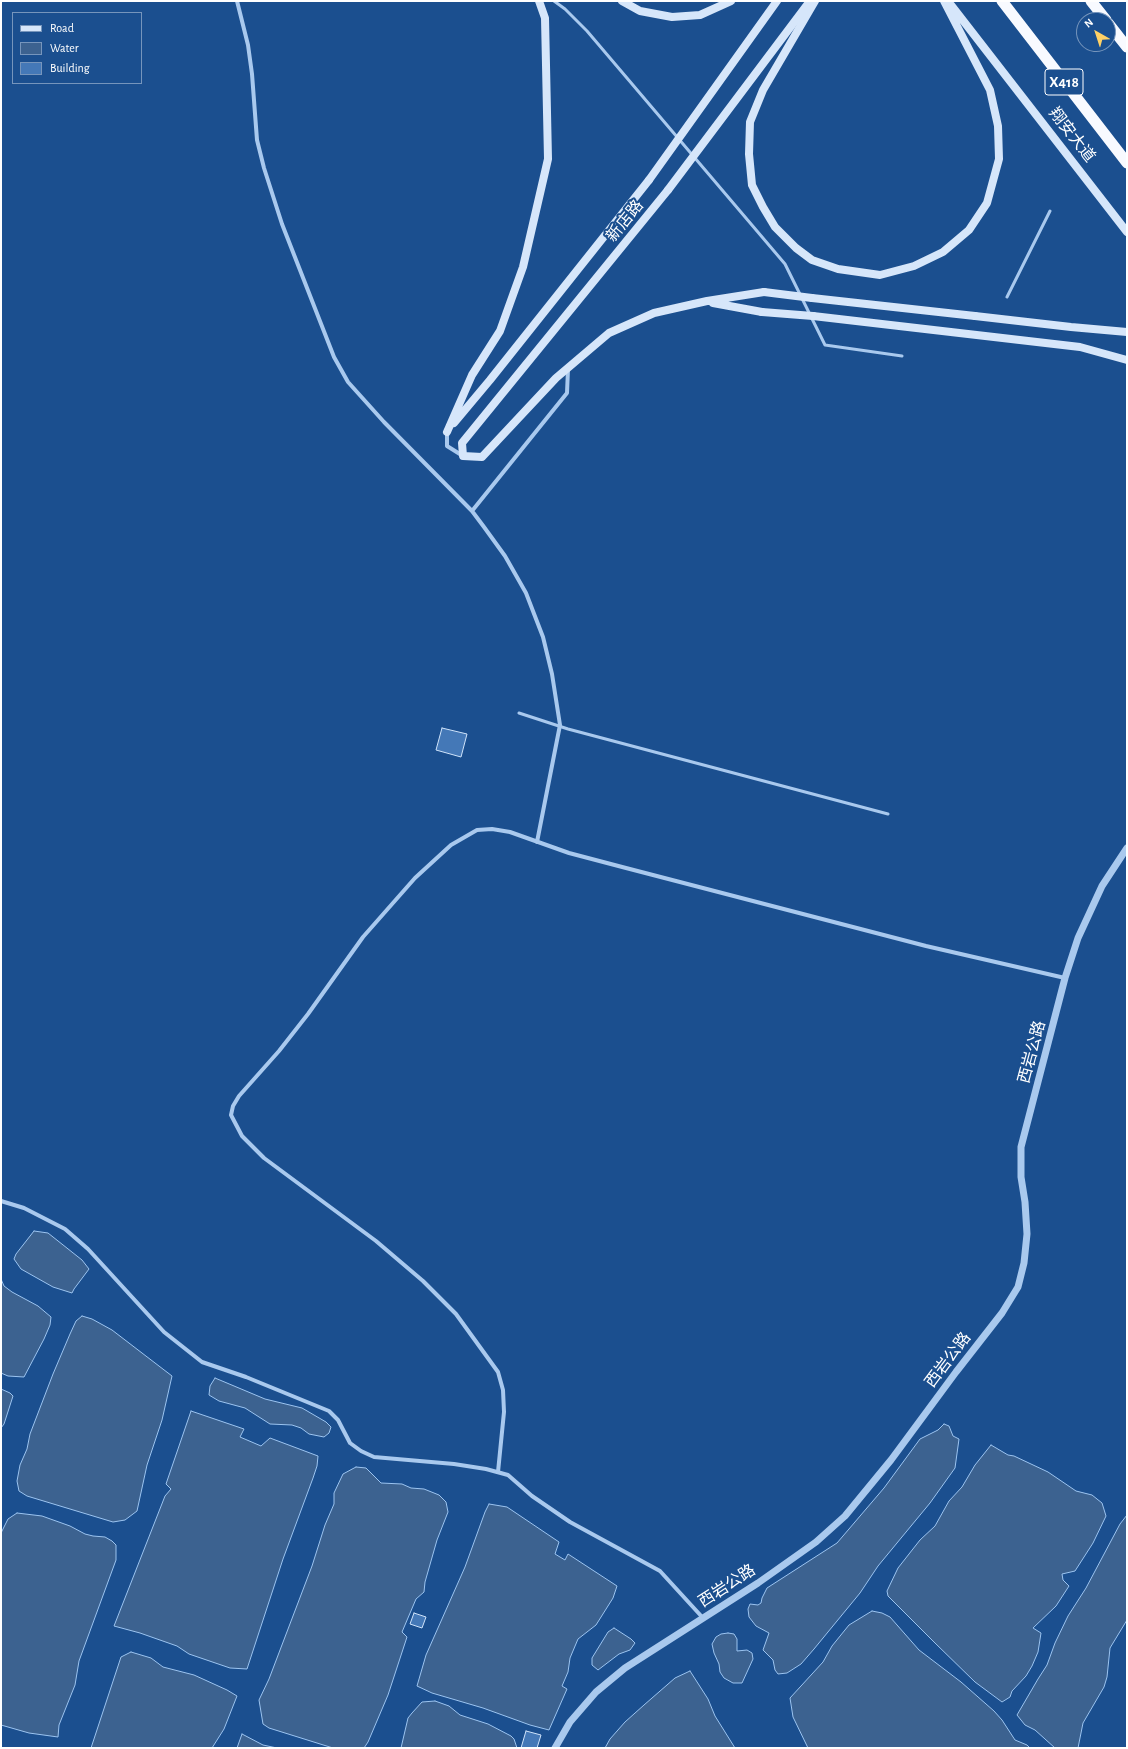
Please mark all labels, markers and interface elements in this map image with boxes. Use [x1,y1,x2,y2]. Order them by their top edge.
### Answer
legend [12,12,142,84]
north arrow [1076,12,1116,52]
text: N [1082,16,1095,30]
text: Road [50,22,74,34]
text: Water [50,42,79,54]
text: Building [50,62,90,74]
road number: X418 [1045,69,1083,95]
street label: 翔安大道 [1045,104,1099,166]
street label: 新店路 [602,196,648,246]
street label: 西岩公路 [1014,1019,1050,1085]
street label: 西岩公路 [921,1329,975,1391]
street label: 西岩公路 [695,1561,759,1611]

